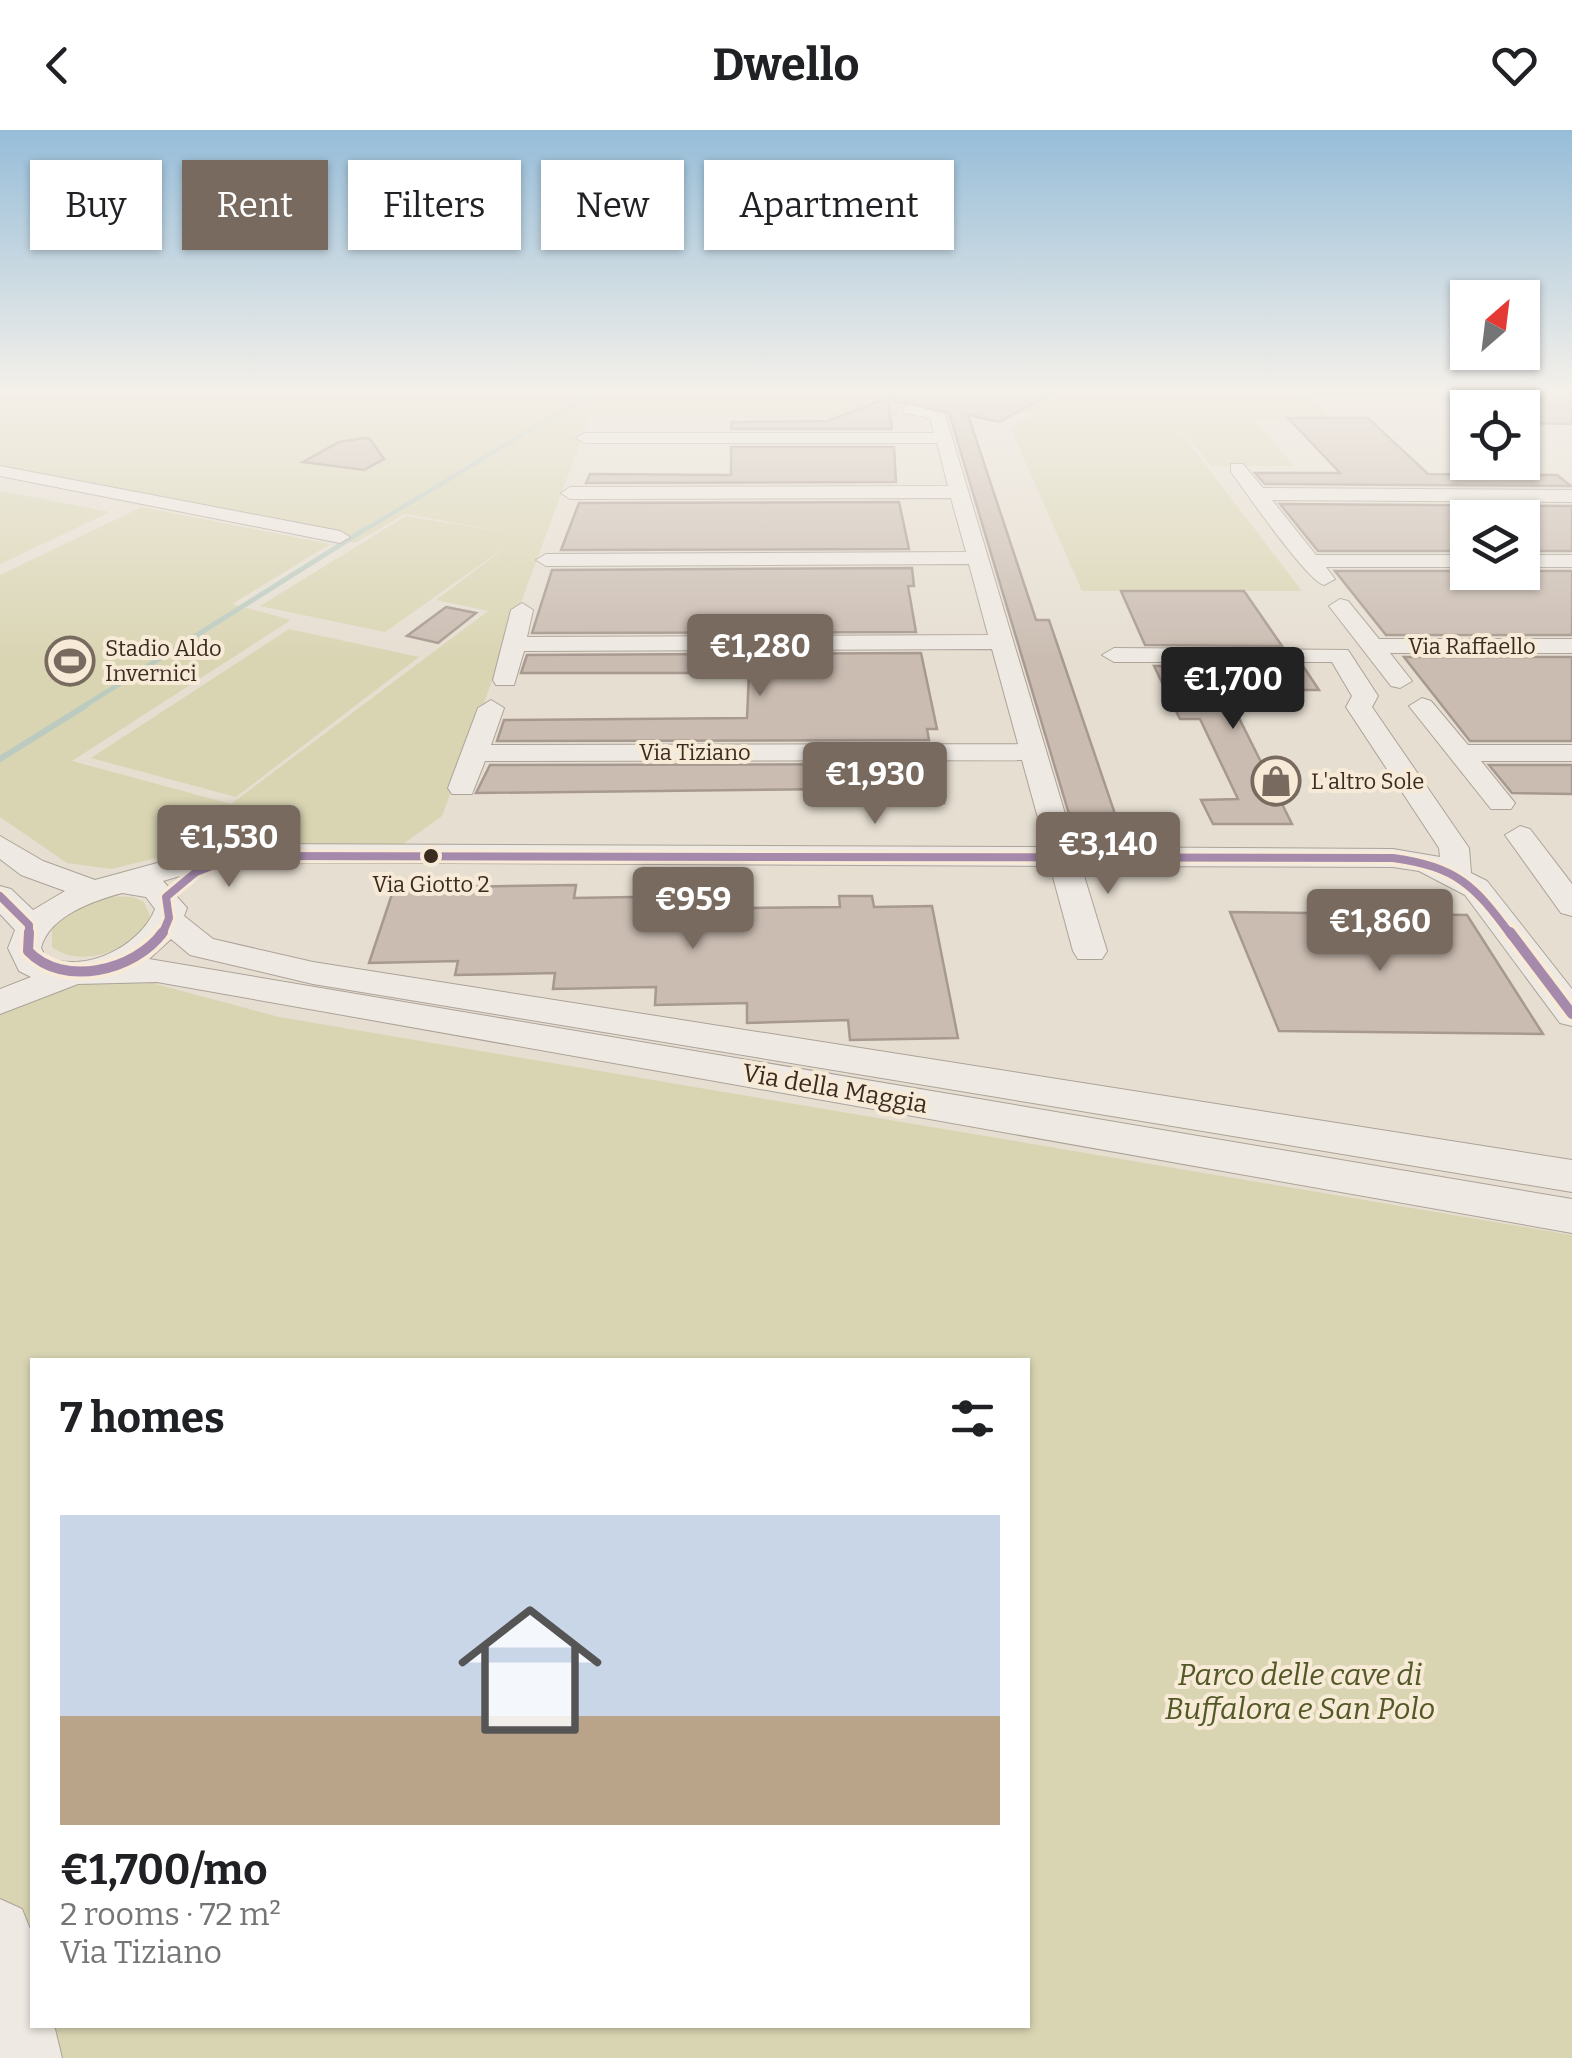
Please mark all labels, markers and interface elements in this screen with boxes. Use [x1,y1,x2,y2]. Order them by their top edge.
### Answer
icon: back [30,38,85,93]
text: Dwello [712,38,860,92]
icon: heart [1487,38,1542,93]
chip: Buy [30,160,162,250]
chip: Rent [182,160,328,250]
chip: Filters [348,160,521,250]
chip: New [541,160,684,250]
chip: Apartment [704,160,954,250]
north arrow [1450,280,1540,370]
map controls [1450,280,1540,590]
button: locate [1450,390,1540,480]
button: layers [1450,500,1540,590]
pin: €1,280 [679,614,841,699]
text: €1,280 [709,627,811,665]
street label: Via Raffaello [1408,633,1536,660]
sports icon: Stadio Aldo Invernici [44,635,96,687]
place label: Stadio Aldo Invernici [105,635,222,687]
pin: €1,700 [1152,647,1314,732]
text: €1,700 [1183,660,1283,698]
street label: Via Tiziano [639,739,751,766]
pin: €1,930 [794,742,956,827]
text: €1,930 [825,755,925,793]
shop icon: L'altro Sole [1250,755,1302,807]
place label: L'altro Sole [1311,768,1424,795]
pin: €1,530 [148,805,310,890]
pin: €3,140 [1027,812,1189,897]
text: €1,530 [179,818,279,856]
text: €3,140 [1058,825,1158,863]
marker: Via Giotto 2 [421,846,441,866]
pin: €959 [634,867,752,952]
place label: Via Giotto 2 [372,871,490,898]
text: €959 [655,880,731,918]
pin: €1,860 [1299,889,1461,974]
text: €1,860 [1329,902,1431,940]
street label: Via della Maggia [740,1058,930,1120]
icon: filters [945,1391,1000,1446]
text: 7 homes [60,1393,225,1443]
icon: home [440,1580,620,1760]
park label: Parco delle cave di Buffalora e San Polo [1165,1657,1435,1727]
text: €1,700/mo [60,1845,268,1895]
text: 2 rooms · 72 m² [60,1895,281,1933]
text: Via Tiziano [60,1933,222,1971]

